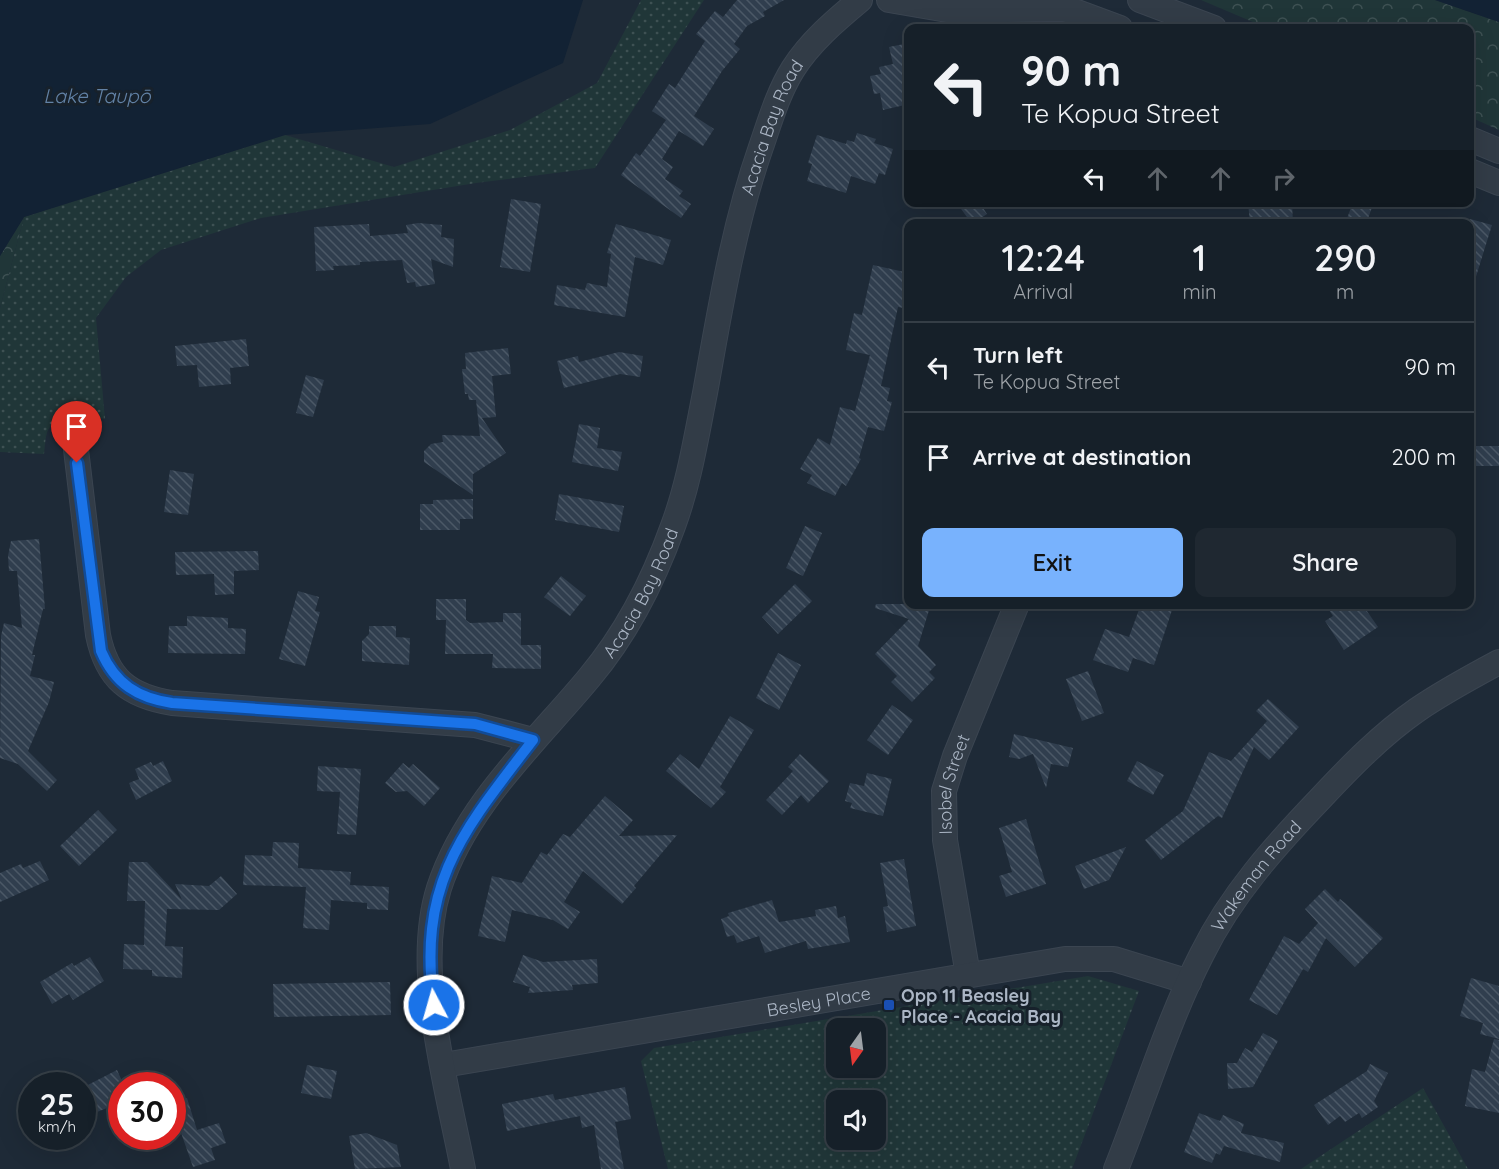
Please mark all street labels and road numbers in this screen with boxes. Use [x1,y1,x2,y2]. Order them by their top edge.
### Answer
street label: Acacia Bay Road [735,55,808,198]
street label: Acacia Bay Road [597,524,683,662]
street label: Isobel Street [932,730,974,835]
street label: Wakeman Road [1205,815,1306,935]
street label: Besley Place [765,981,872,1021]

